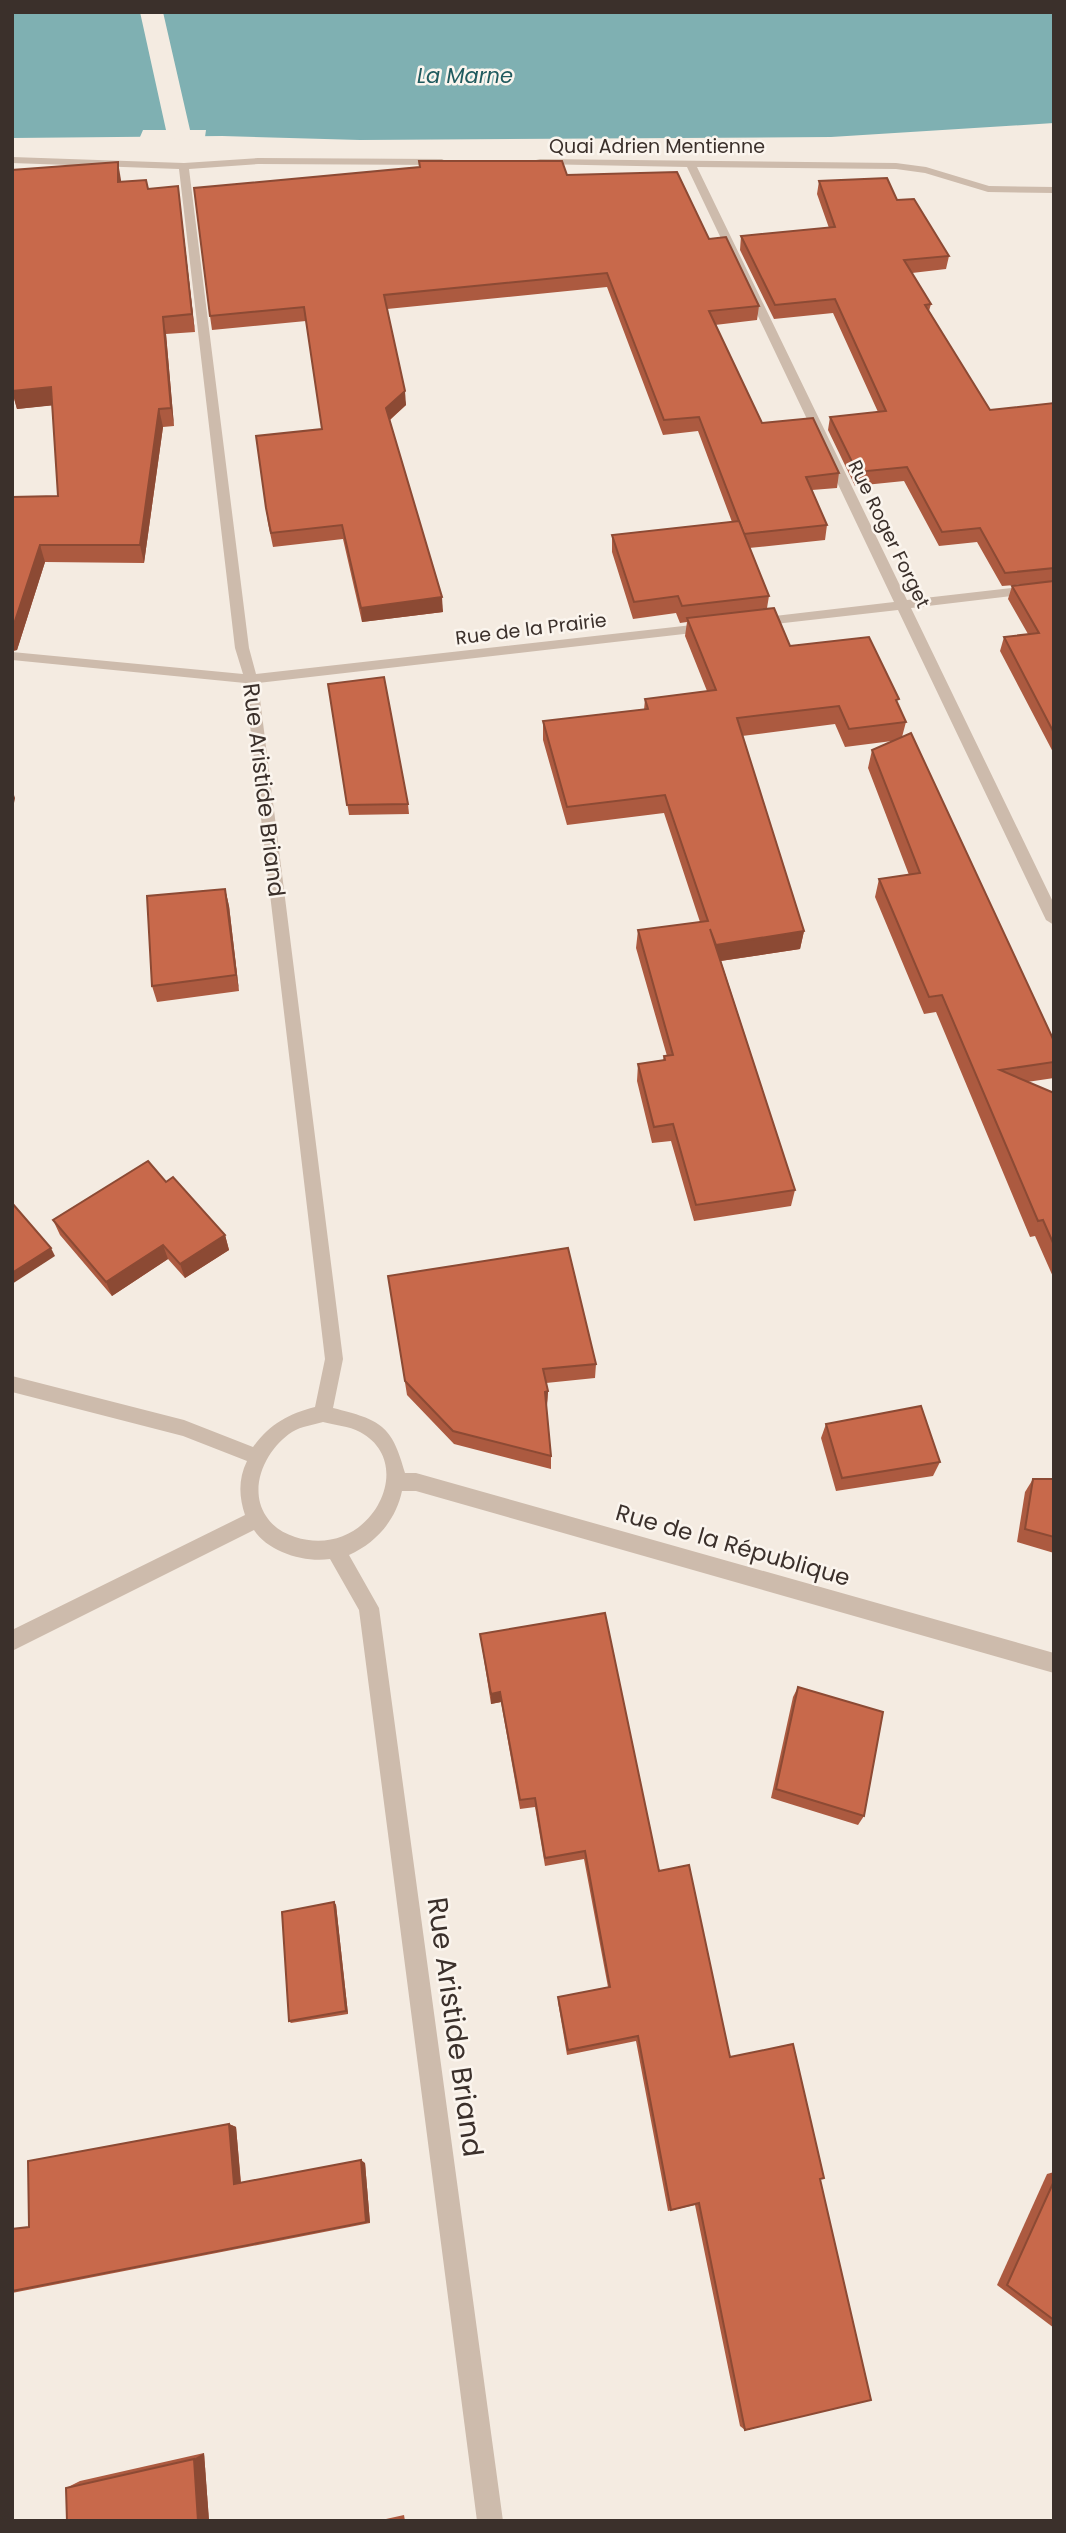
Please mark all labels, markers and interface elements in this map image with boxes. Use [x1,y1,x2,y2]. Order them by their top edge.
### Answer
water label: La Marne [417,61,513,90]
street label: Quai Adrien Mentienne [549,133,765,160]
street label: Rue Roger Forget [841,456,937,613]
street label: Rue de la Prairie [454,606,608,652]
street label: Rue Aristide Briand [235,681,293,899]
street label: Rue de la République [612,1496,854,1594]
street label: Rue Aristide Briand [417,1895,493,2159]

